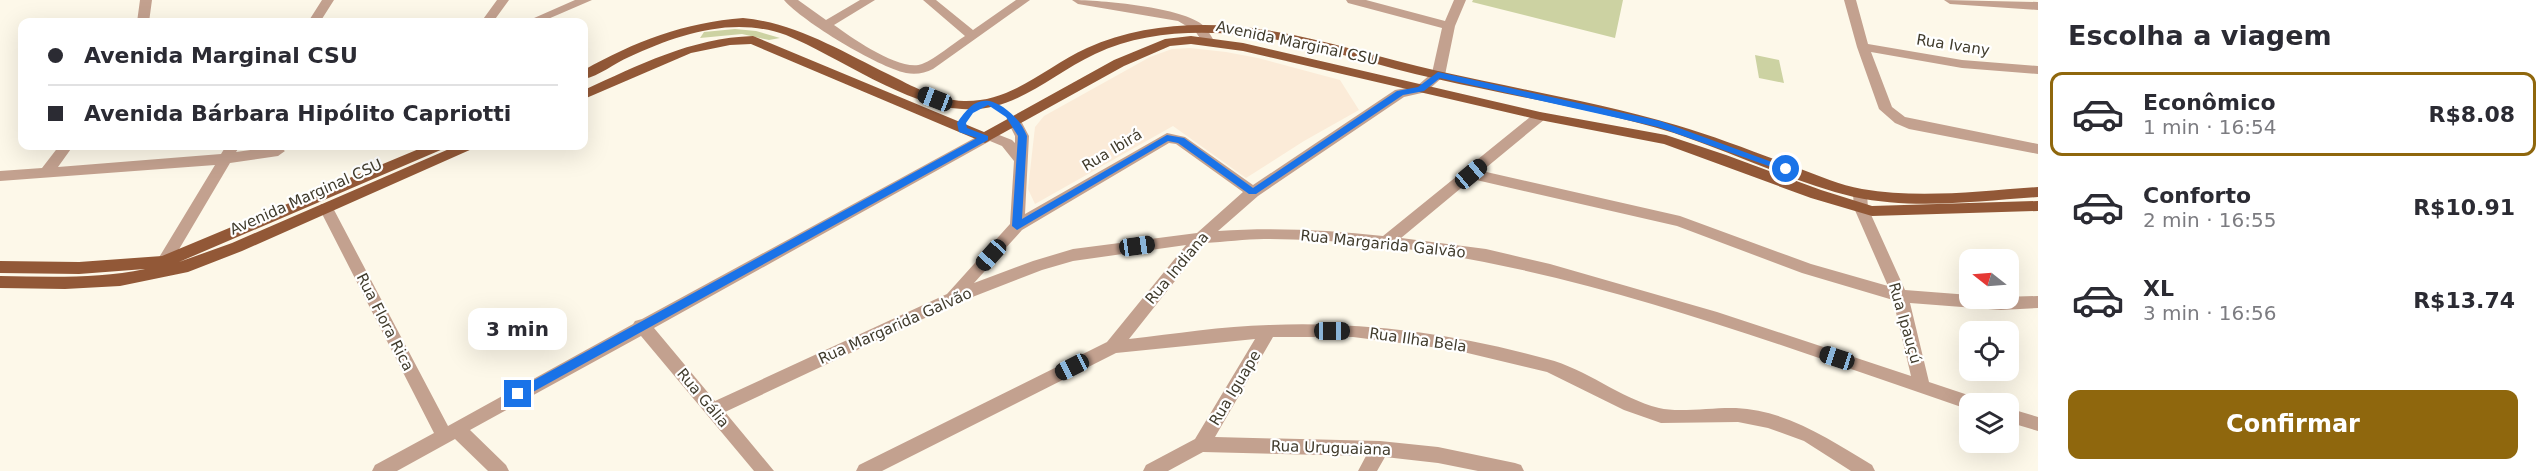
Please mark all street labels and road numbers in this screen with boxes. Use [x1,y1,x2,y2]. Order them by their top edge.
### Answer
street label: Avenida Marginal CSU [1214,17,1380,69]
street label: Rua Ivany [1915,30,1991,60]
street label: Rua Ibirá [1079,125,1145,175]
street label: Avenida Marginal CSU [227,155,385,239]
street label: Rua Margarida Galvão [1300,226,1466,262]
street label: Rua Indiana [1142,228,1212,308]
street label: Rua Flora Rica [353,270,417,374]
street label: Rua Ipauçú [1885,280,1925,366]
street label: Rua Margarida Galvão [816,284,974,368]
street label: Rua Ilha Bela [1368,324,1468,356]
street label: Rua Iguape [1205,347,1265,429]
street label: Rua Gália [673,365,733,431]
street label: Rua Uruguaiana [1271,437,1391,459]

